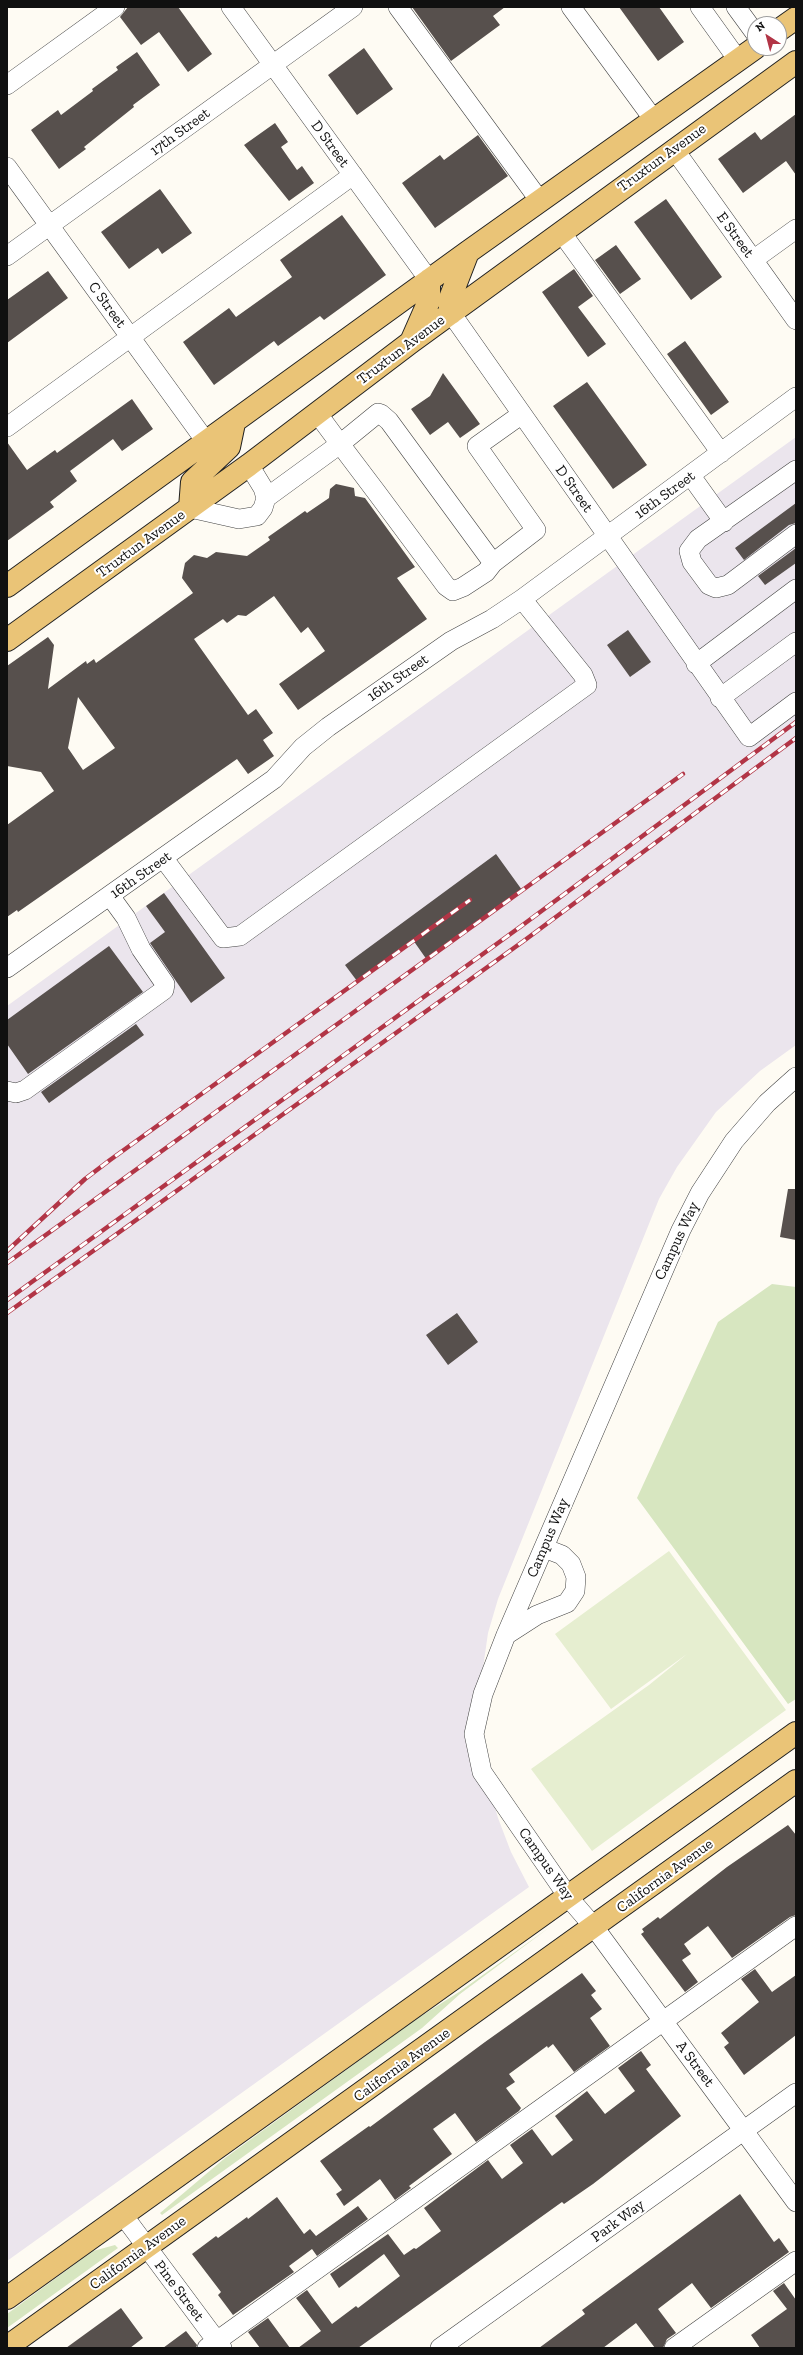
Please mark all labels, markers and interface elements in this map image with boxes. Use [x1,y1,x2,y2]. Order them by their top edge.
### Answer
north arrow [747,16,787,56]
text: N [753,19,767,34]
street label: 17th Street [147,104,213,160]
street label: D Street [307,117,353,171]
street label: Truxtun Avenue [614,120,710,196]
street label: E Street [713,209,757,261]
street label: C Street [84,278,130,332]
street label: Truxtun Avenue [354,311,448,389]
street label: D Street [551,462,597,516]
street label: 16th Street [631,467,699,523]
street label: Truxtun Avenue [93,506,189,582]
street label: 16th Street [364,650,432,706]
street label: 16th Street [107,847,175,903]
street label: Campus Way [651,1199,703,1283]
street label: Campus Way [523,1496,573,1580]
street label: Campus Way [514,1824,578,1904]
street label: California Avenue [613,1835,717,1917]
street label: California Avenue [350,2024,454,2106]
street label: A Street [672,2038,718,2090]
street label: Park Way [588,2196,648,2246]
street label: California Avenue [86,2212,190,2294]
street label: Pine Street [150,2257,208,2325]

